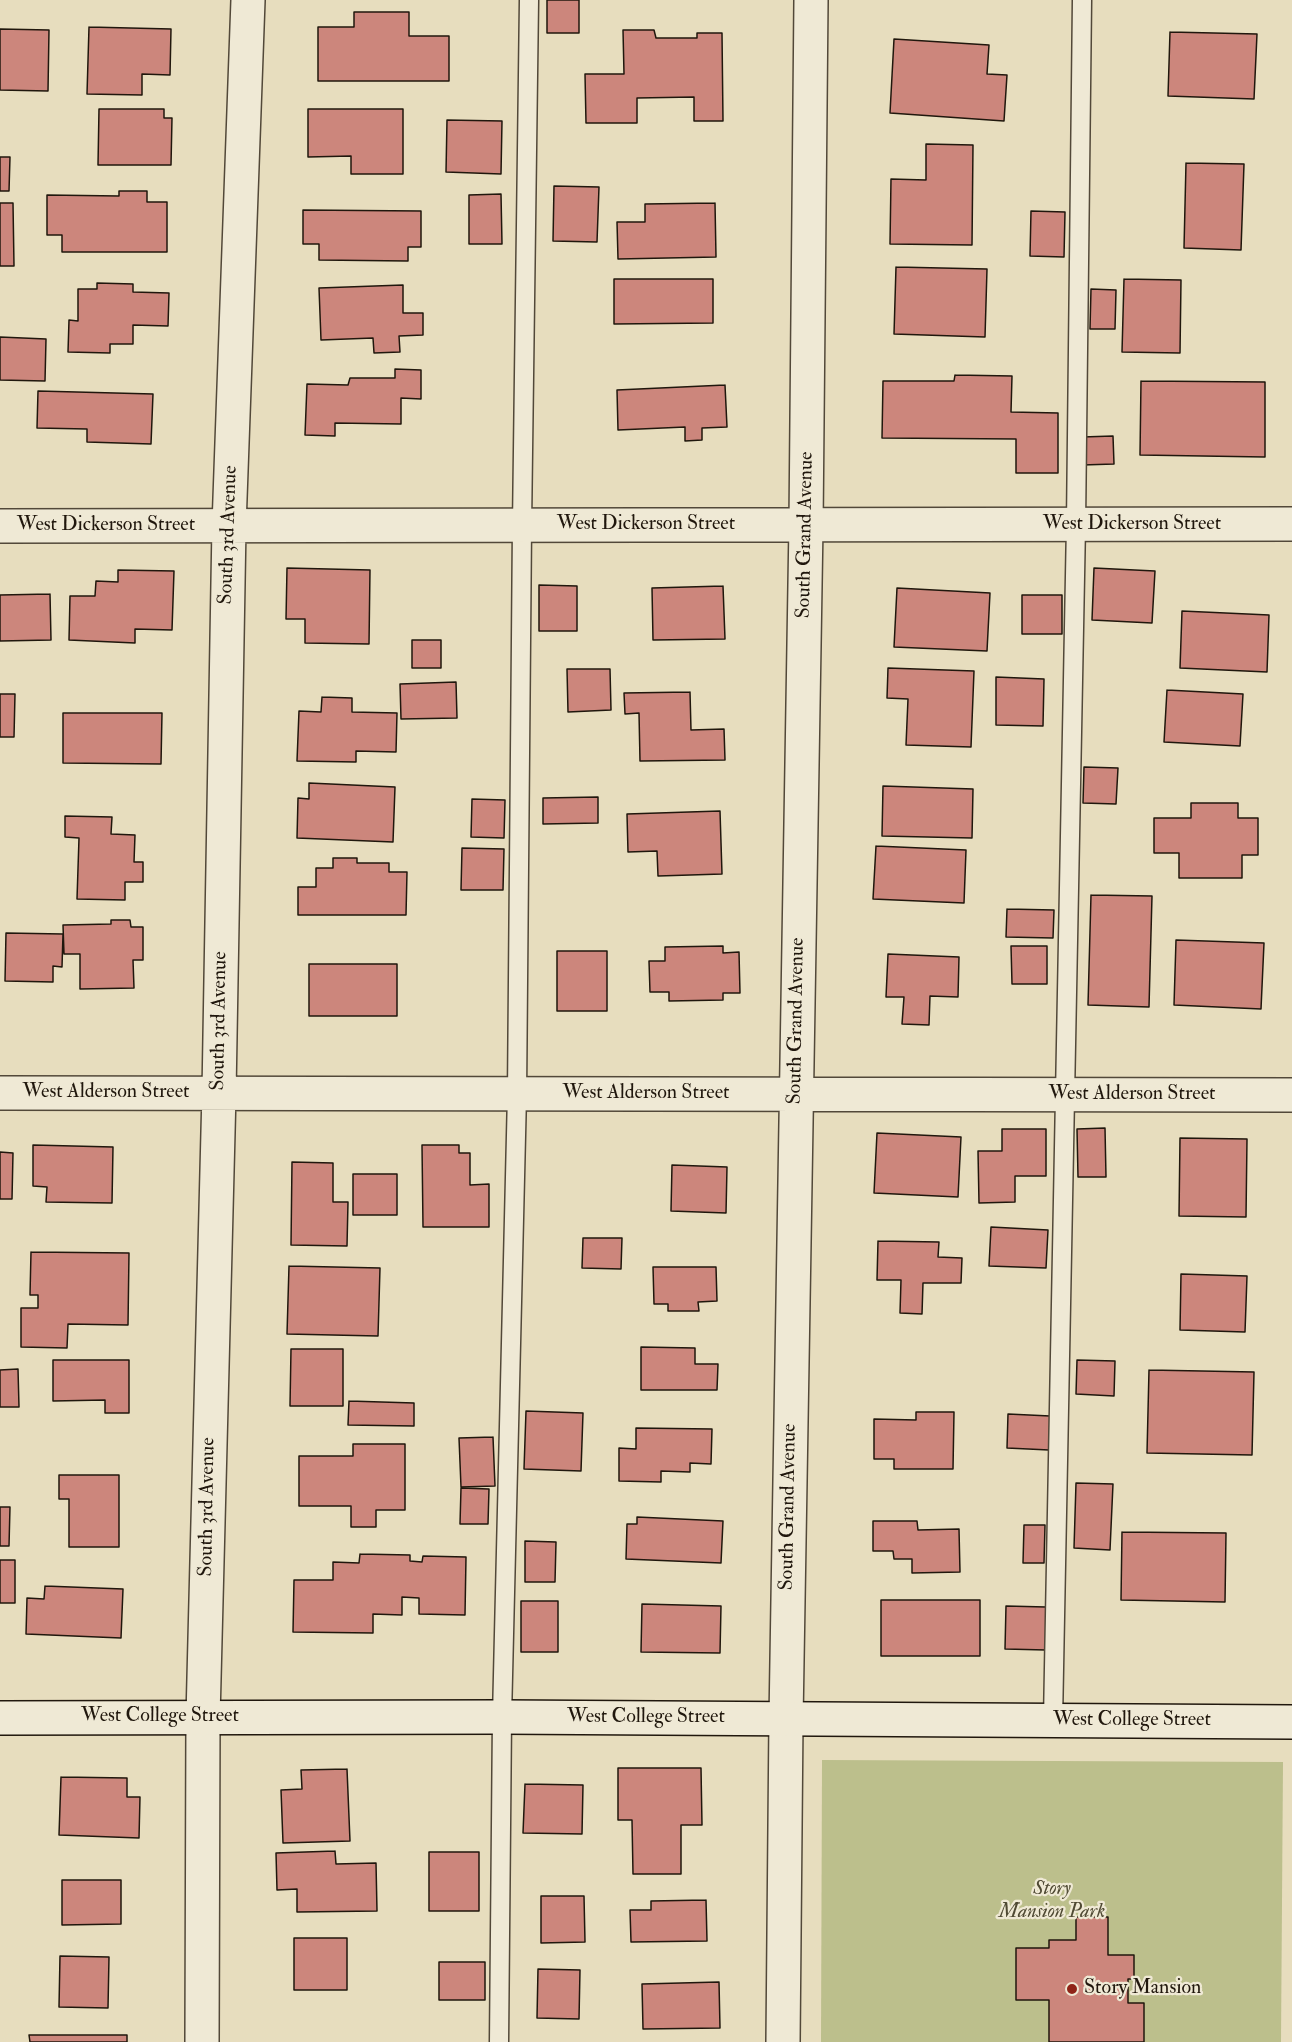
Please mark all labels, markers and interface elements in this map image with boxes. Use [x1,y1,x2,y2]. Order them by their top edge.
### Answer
street label: South Grand Avenue [793,451,819,619]
street label: South 3rd Avenue [215,465,243,605]
street label: West Dickerson Street [557,513,735,537]
street label: West Dickerson Street [1043,513,1221,537]
street label: West Dickerson Street [17,514,195,538]
street label: South Grand Avenue [784,937,810,1105]
street label: South 3rd Avenue [207,951,233,1091]
street label: West Alderson Street [22,1081,190,1105]
street label: West Alderson Street [562,1082,730,1106]
street label: West Alderson Street [1048,1083,1216,1107]
street label: South Grand Avenue [776,1423,802,1591]
street label: South 3rd Avenue [195,1437,221,1577]
street label: West College Street [81,1705,239,1729]
street label: West College Street [567,1706,725,1730]
street label: West College Street [1053,1709,1211,1733]
park label: Story Mansion Park [999,1878,1105,1925]
place label: Story Mansion [1084,1977,1201,2001]
marker: Story Mansion [1065,1982,1079,1996]

